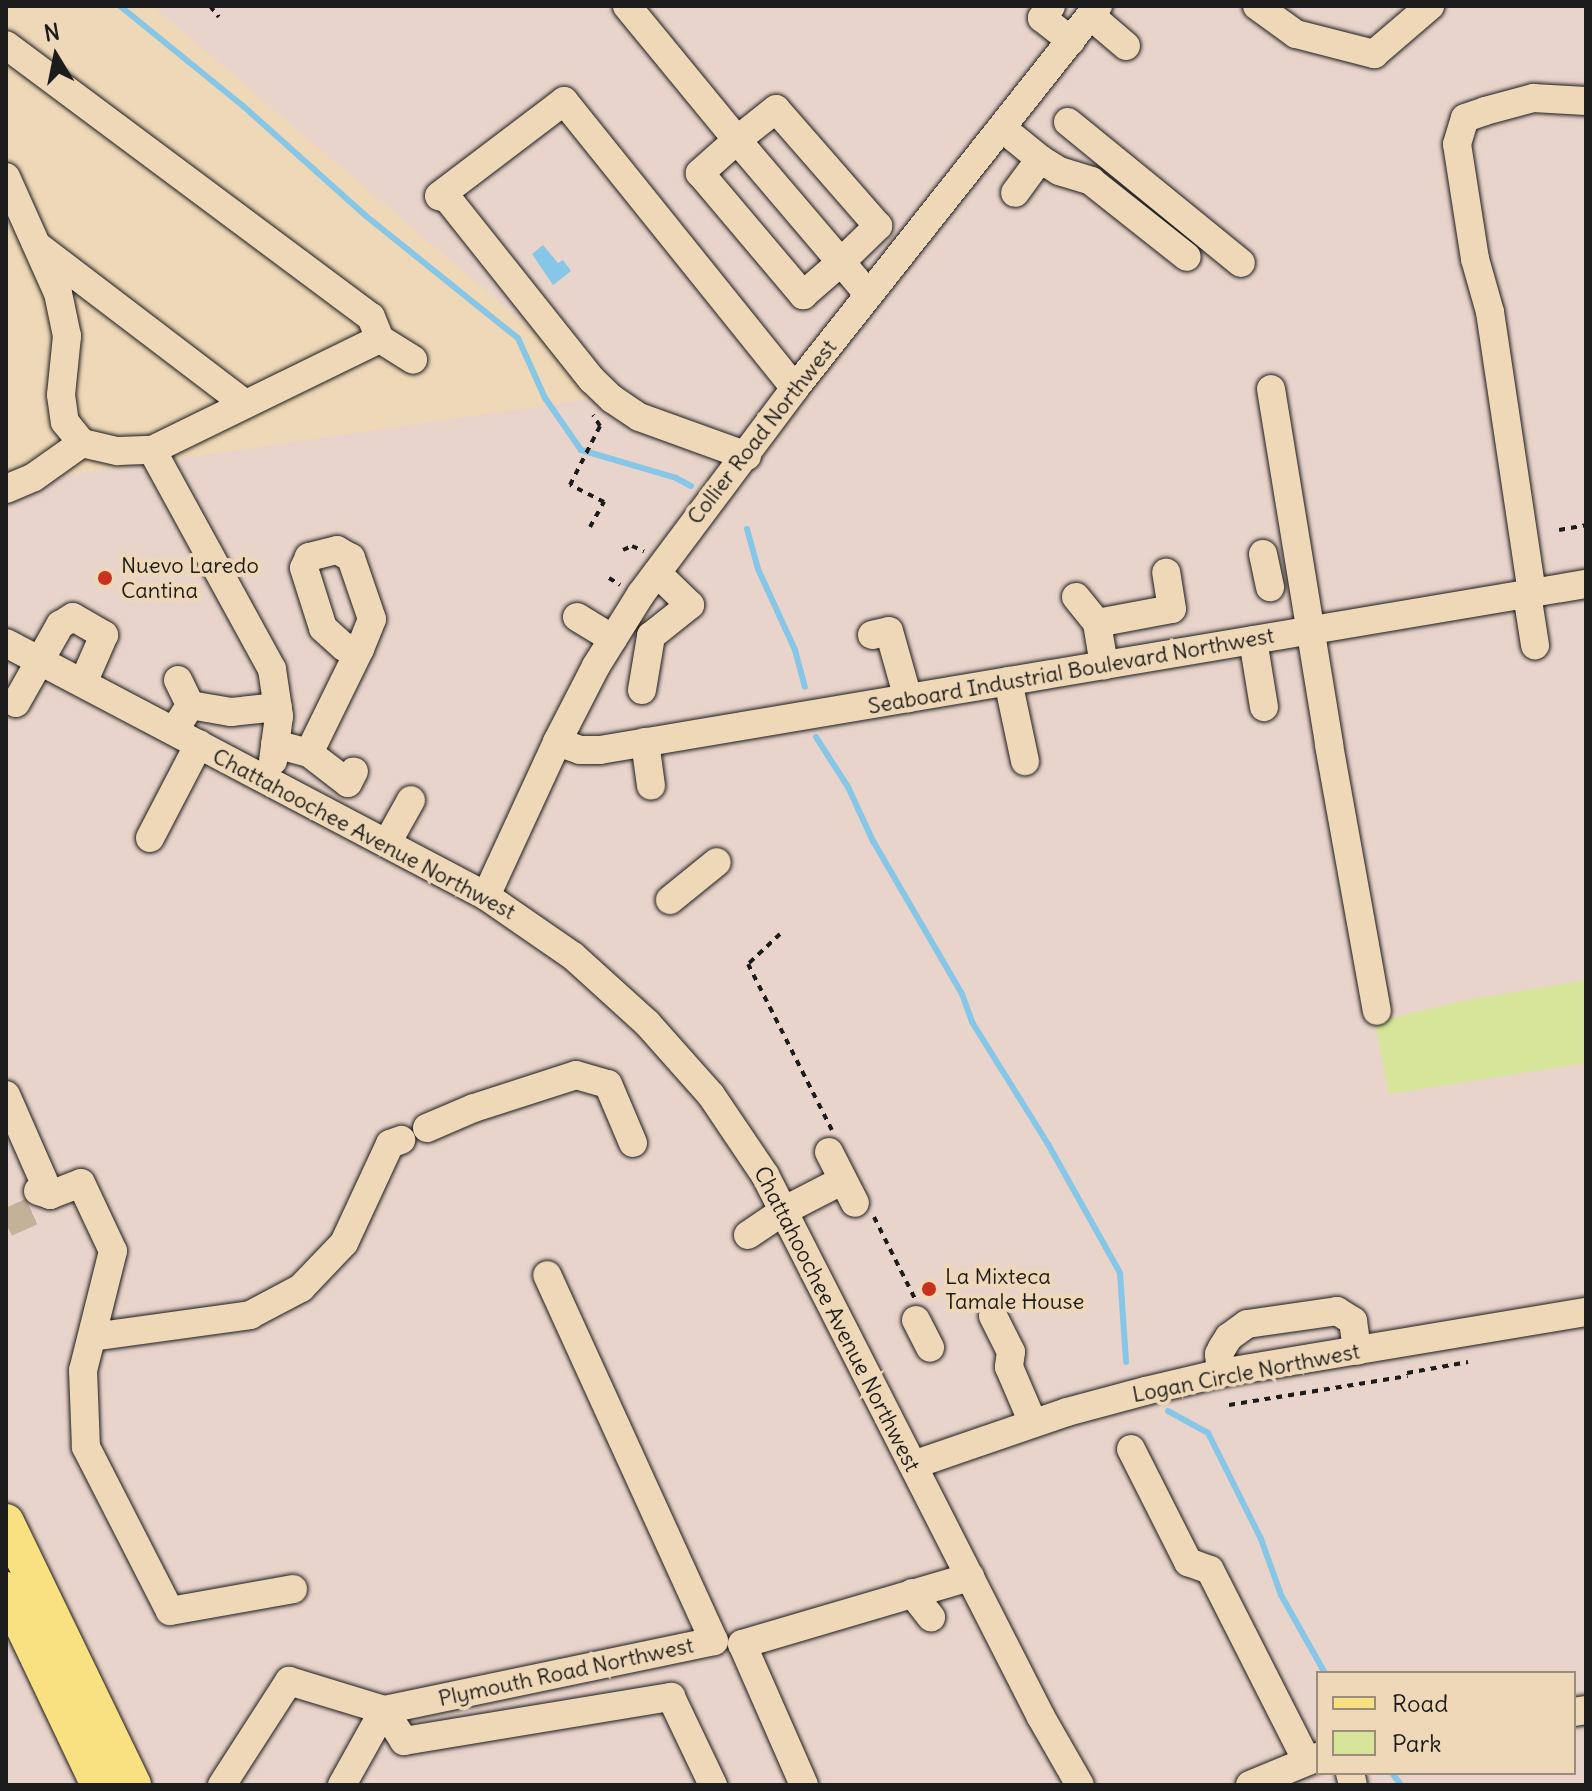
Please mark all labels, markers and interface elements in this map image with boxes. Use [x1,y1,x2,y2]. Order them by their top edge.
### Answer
north arrow [16,16,96,96]
text: N [42,17,62,47]
street label: Collier Road Northwest [682,334,842,530]
place label: Nuevo Laredo Cantina [121,552,259,604]
marker: Nuevo Laredo Cantina [96,569,114,587]
street label: Seaboard Industrial Boulevard Northwest [866,622,1276,720]
street label: Chattahoochee Avenue Northwest [208,743,520,925]
street label: Chattahoochee Avenue Northwest [748,1162,926,1476]
place label: La Mixteca Tamale House [945,1263,1084,1314]
marker: La Mixteca Tamale House [920,1280,938,1298]
street label: Logan Circle Northwest [1130,1338,1362,1408]
street label: Plymouth Road Northwest [436,1632,696,1712]
legend [1316,1671,1576,1775]
text: Road [1392,1688,1448,1718]
text: Park [1392,1728,1442,1758]

